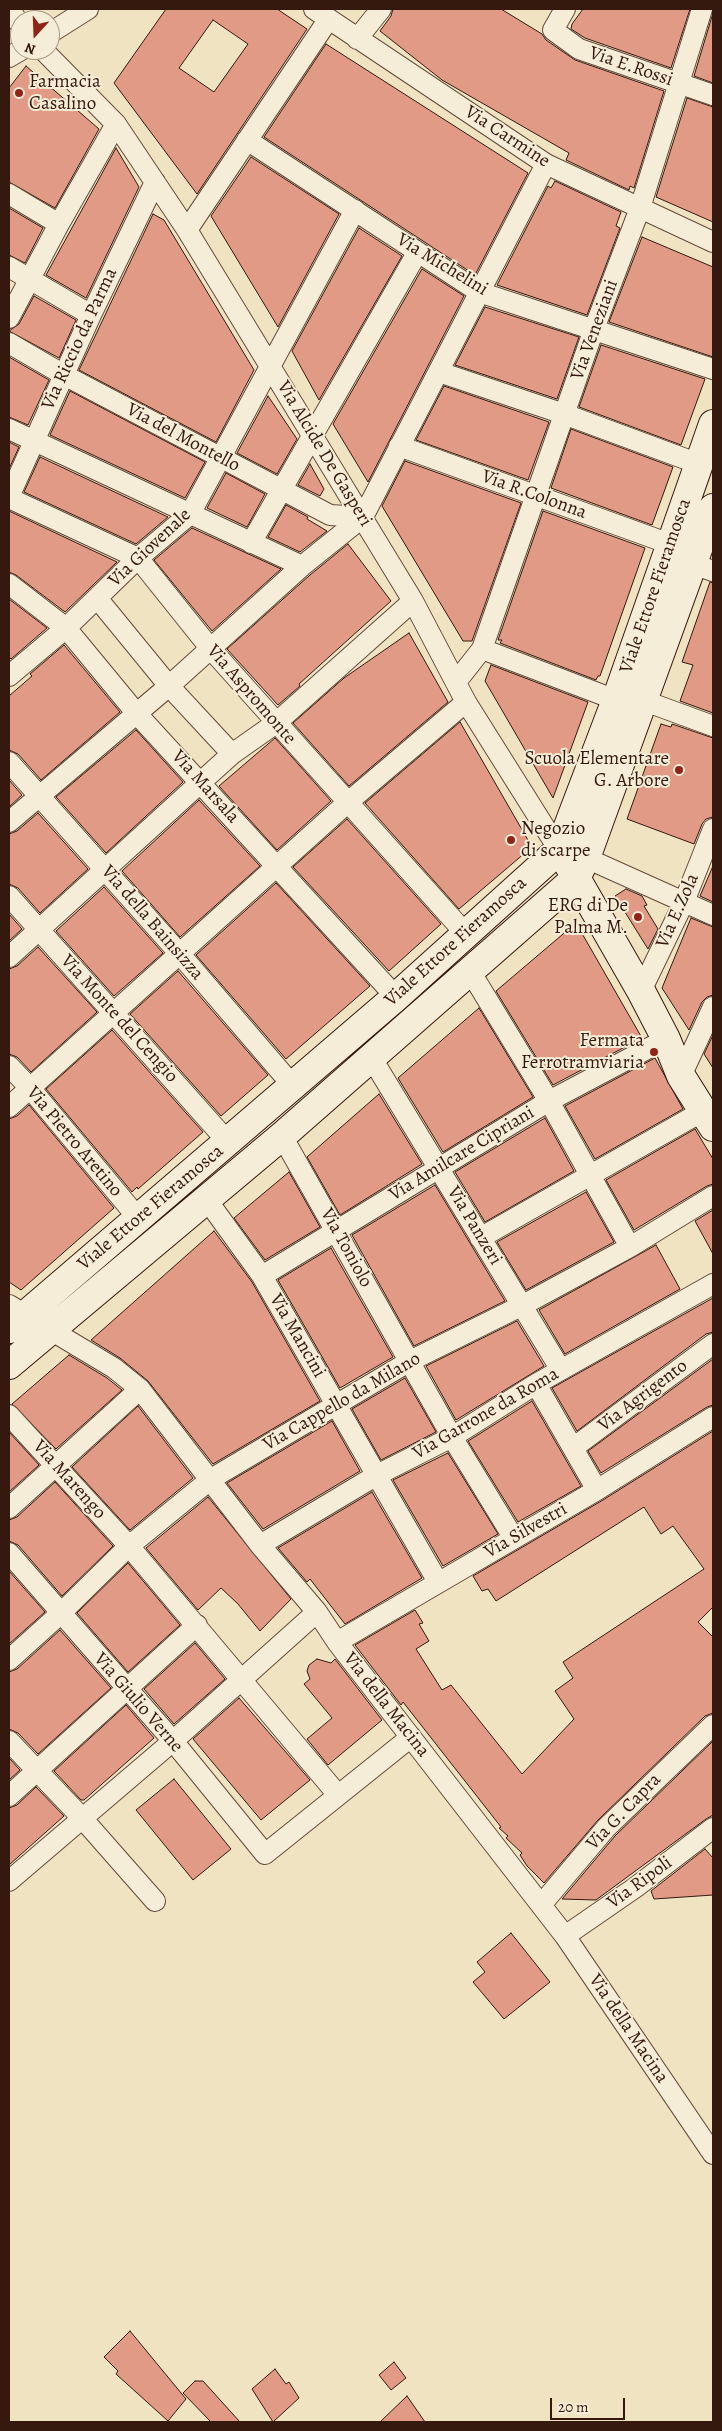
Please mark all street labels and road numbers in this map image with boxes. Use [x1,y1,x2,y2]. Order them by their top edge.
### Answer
street label: Via E.Rossi [586,42,676,92]
street label: Via Carmine [460,101,554,173]
street label: Via Michelini [392,229,492,301]
street label: Via Riccio da Parma [37,265,123,413]
street label: Via Veneziani [566,277,624,383]
street label: Via Alcide De Gasperi [272,377,376,531]
street label: Via del Montello [122,399,244,477]
street label: Via R.Colonna [478,465,590,525]
street label: Viale Ettore Fieramosca [615,496,697,676]
street label: Via Giovenale [104,504,196,592]
street label: Via Aspromonte [202,641,300,749]
street label: Via Marsala [166,746,244,828]
street label: Via della Bainsizza [96,861,208,985]
street label: Via E.Zola [651,870,705,952]
street label: Viale Ettore Fieramosca [380,872,532,1012]
street label: Via Monte del Cengio [55,950,183,1088]
street label: Via Pietro Aretino [21,1082,127,1202]
street label: Via Amilcare Cipriani [385,1102,539,1206]
street label: Viale Ettore Fieramosca [73,1140,229,1276]
street label: Via Panzeri [442,1182,506,1270]
street label: Via Toniolo [315,1205,377,1291]
street label: Via Mancini [264,1290,330,1382]
street label: Via Cappello da Milano [259,1348,425,1456]
street label: Via Agrigento [594,1355,692,1437]
street label: Via Garrone da Roma [409,1363,563,1465]
street label: Via Marengo [28,1436,110,1524]
street label: Via Silvestri [481,1498,571,1564]
street label: Via Giulio Verne [88,1648,188,1758]
street label: Via della Macina [338,1648,434,1762]
street label: Via G. Capra [582,1769,666,1855]
street label: Via Ripoli [603,1852,677,1914]
street label: Via della Macina [583,1970,673,2088]

